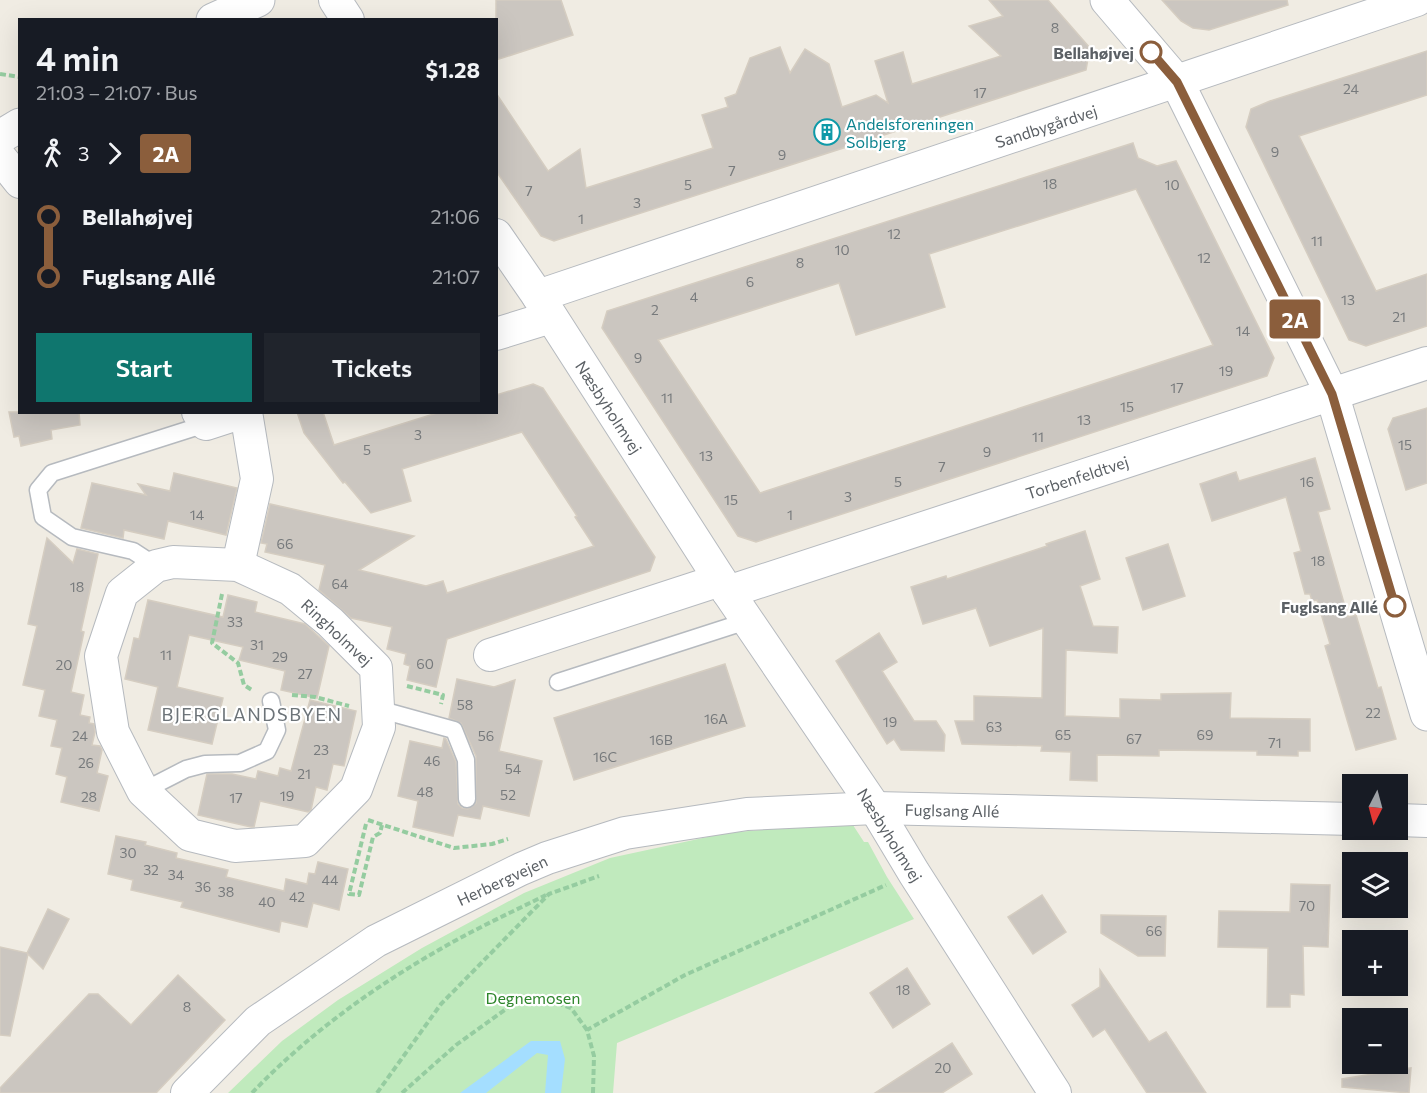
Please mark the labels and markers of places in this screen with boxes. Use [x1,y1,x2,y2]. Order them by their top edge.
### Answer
marker: Bellahøjvej [1140,41,1162,63]
place label: Bellahøjvej [1053,43,1134,62]
place label: Andelsforeningen Solbjerg [846,114,974,151]
building icon: Andelsforeningen Solbjerg [812,117,842,147]
marker: Fuglsang Allé [1384,595,1406,617]
place label: Fuglsang Allé [1281,597,1378,616]

